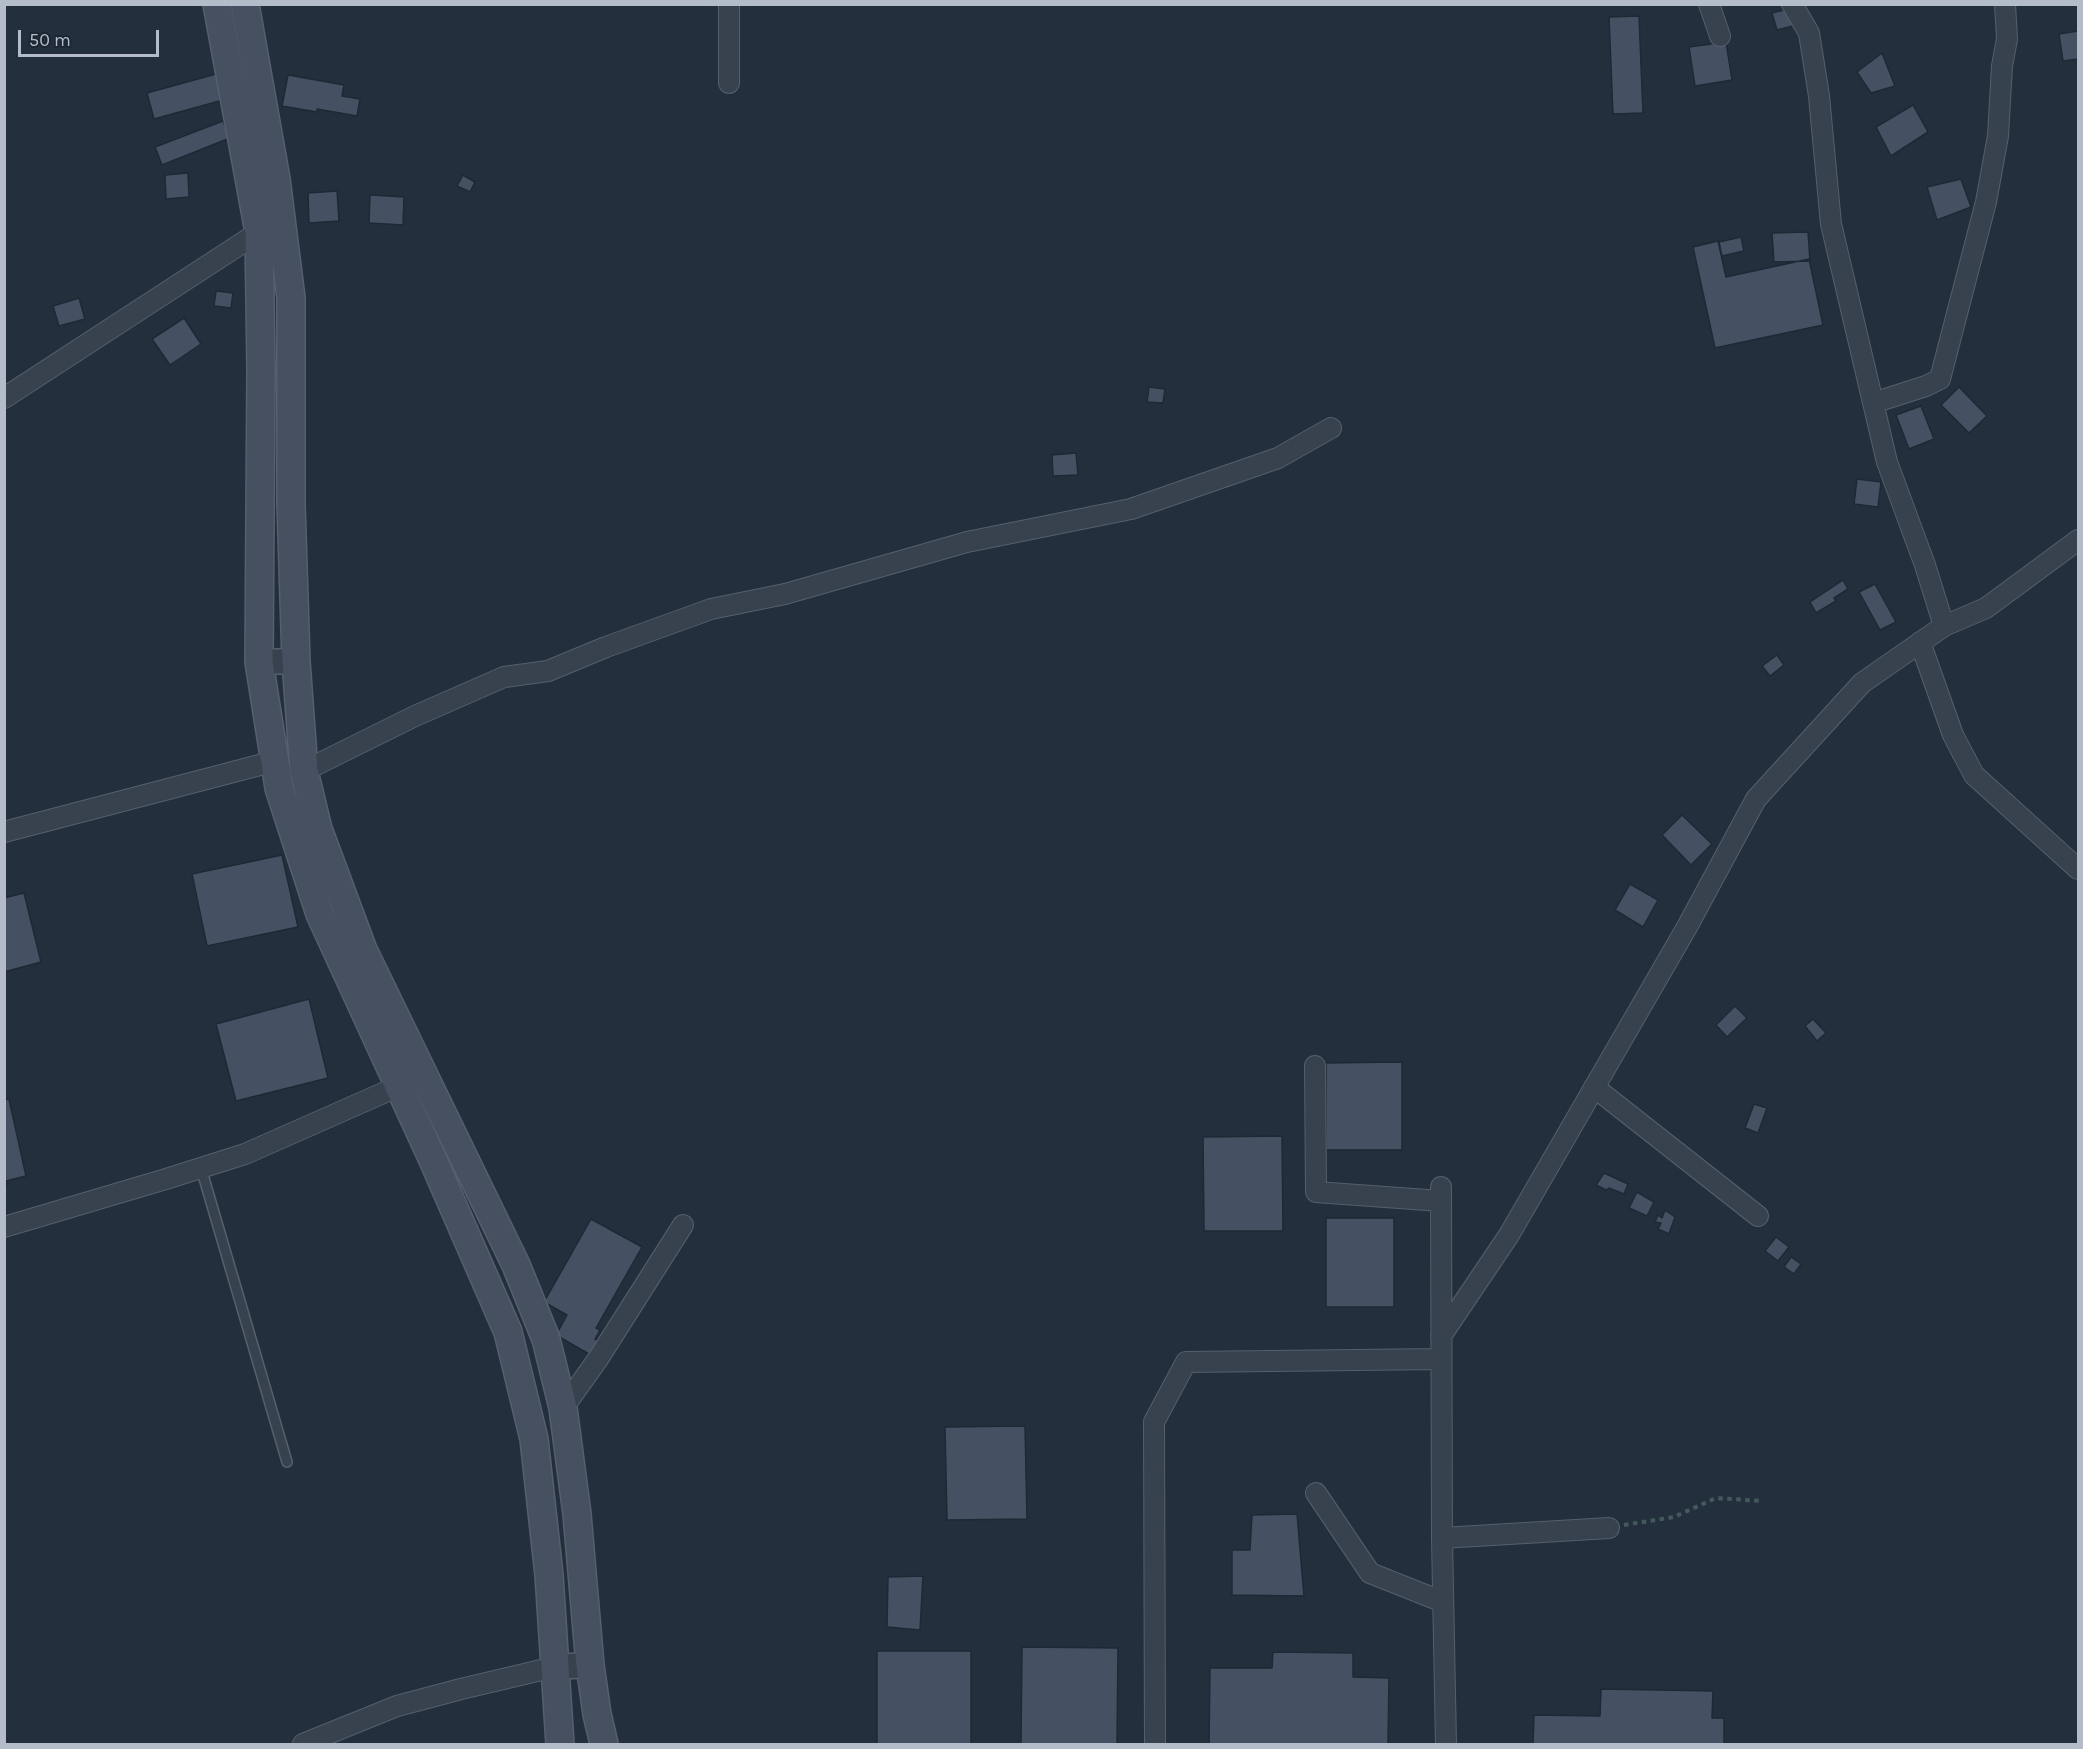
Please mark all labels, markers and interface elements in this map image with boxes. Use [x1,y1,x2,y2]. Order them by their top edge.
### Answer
scale bar [21,18,162,56]
text: 50 m [29,29,71,51]

